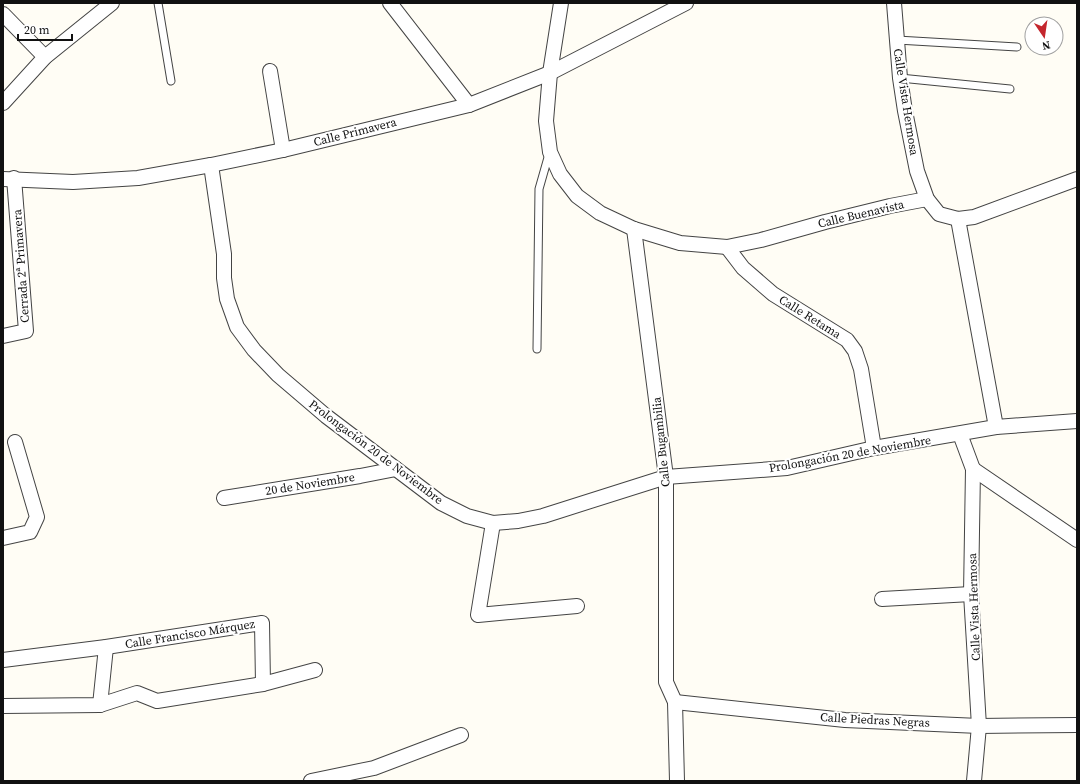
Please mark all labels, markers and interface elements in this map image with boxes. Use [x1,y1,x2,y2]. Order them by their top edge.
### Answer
scale bar [18,16,72,42]
north arrow [1024,16,1064,56]
text: 20 m [24,22,50,38]
text: N [1041,37,1052,53]
street label: Calle Vista Hermosa [890,47,922,157]
street label: Calle Primavera [312,114,399,150]
street label: Calle Buenavista [816,196,907,232]
street label: Cerrada 2ª Primavera [9,208,33,323]
street label: Calle Retama [776,292,845,343]
street label: Calle Bugambilia [648,395,674,488]
street label: Prolongación 20 de Noviembre [306,397,446,507]
street label: Prolongación 20 de Noviembre [768,432,932,476]
street label: 20 de Noviembre [264,470,356,498]
street label: Calle Vista Hermosa [964,552,984,661]
street label: Calle Francisco Márquez [124,616,257,652]
street label: Calle Piedras Negras [820,709,930,731]

